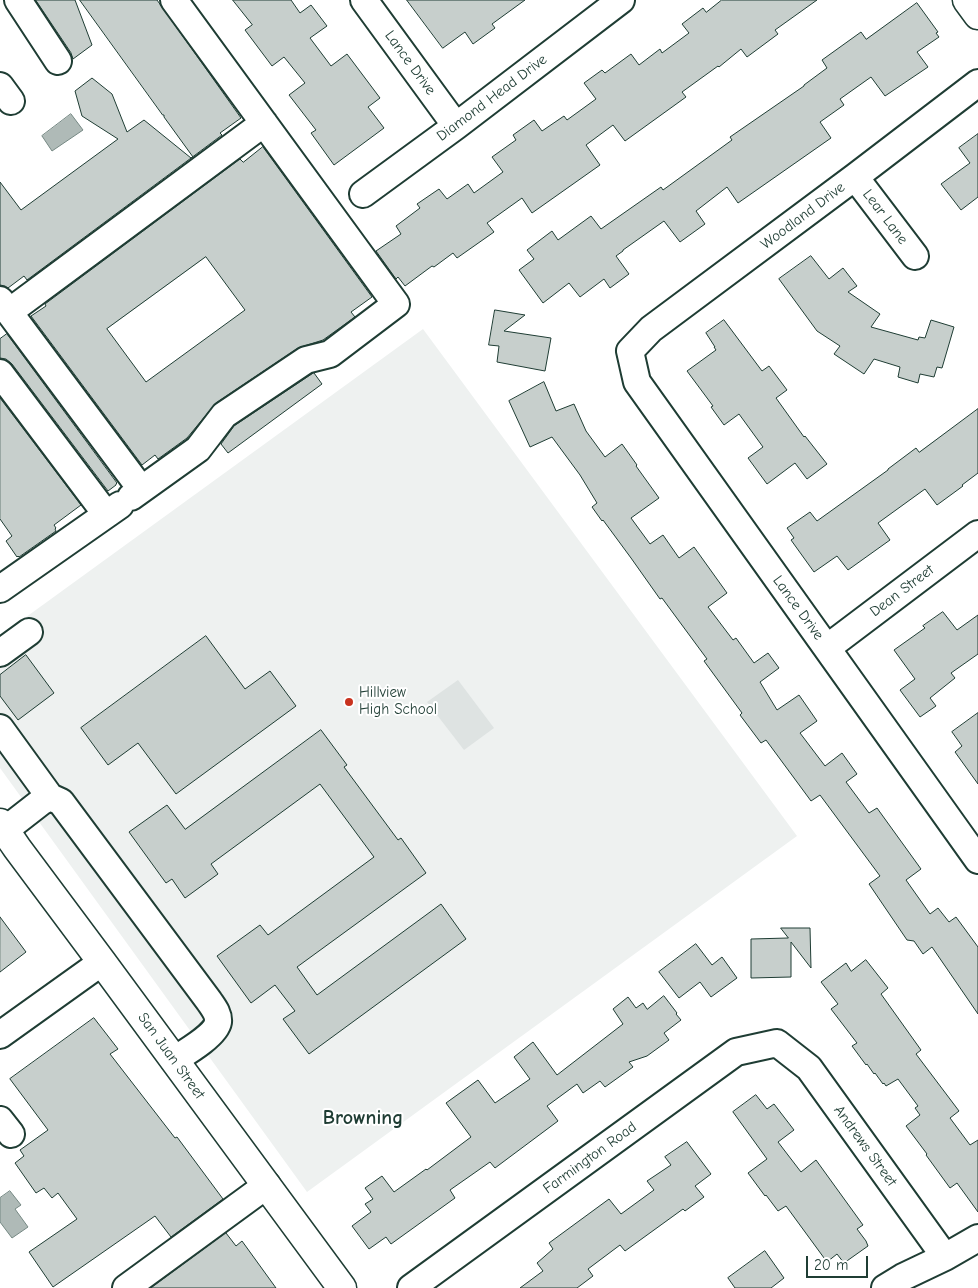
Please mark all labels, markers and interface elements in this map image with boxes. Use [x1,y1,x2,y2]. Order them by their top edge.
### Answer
street label: Lance Drive [381,27,439,99]
street label: Diamond Head Drive [433,51,551,145]
street label: Woodland Drive [757,178,849,254]
street label: Lear Lane [858,186,912,248]
street label: Dean Street [866,561,938,621]
street label: Lance Drive [769,572,827,644]
place label: Hillview High School [359,684,437,719]
marker: Hillview High School [343,696,355,708]
street label: San Juan Street [134,1009,208,1103]
street label: Andrews Street [830,1102,900,1190]
district label: Browning [323,1106,403,1130]
street label: Farmington Road [540,1118,640,1198]
scale bar [808,1246,870,1278]
text: 20 m [814,1256,848,1274]

